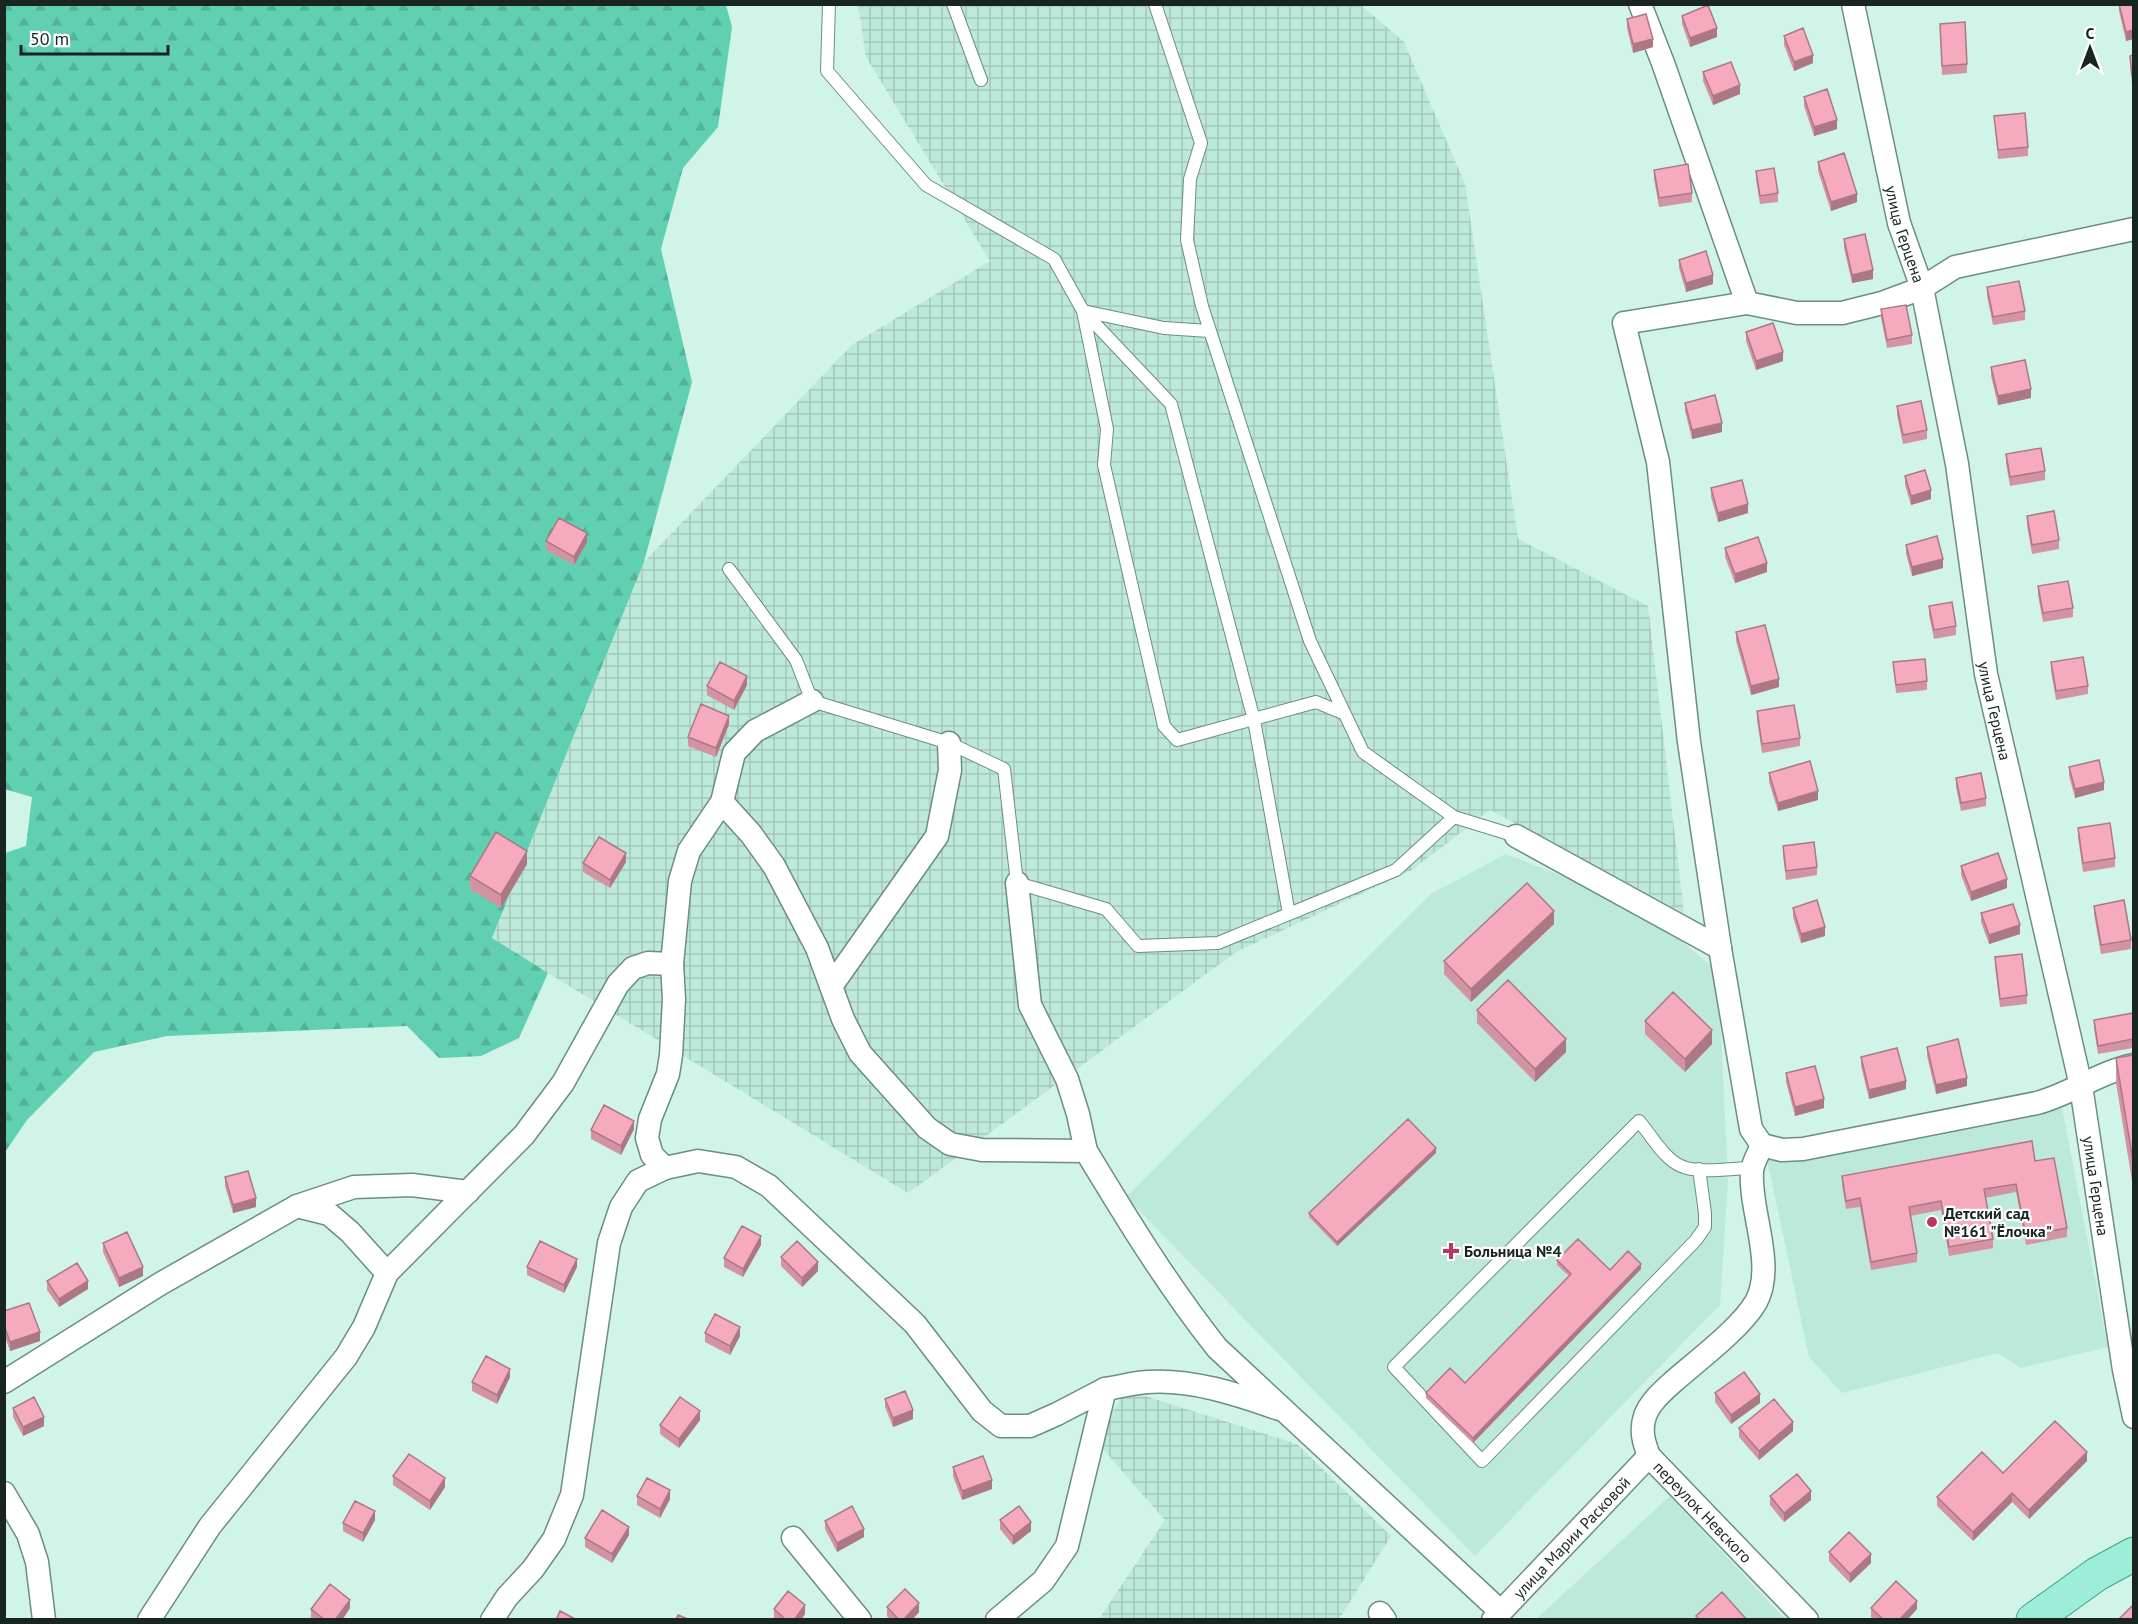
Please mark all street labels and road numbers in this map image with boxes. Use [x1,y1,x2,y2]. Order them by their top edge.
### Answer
street label: улица Герцена [1881,184,1929,285]
street label: улица Герцена [1974,660,2016,762]
street label: улица Герцена [2079,1135,2114,1237]
street label: переулок Невского [1649,1457,1756,1567]
street label: улица Марии Расковой [1509,1472,1634,1603]

